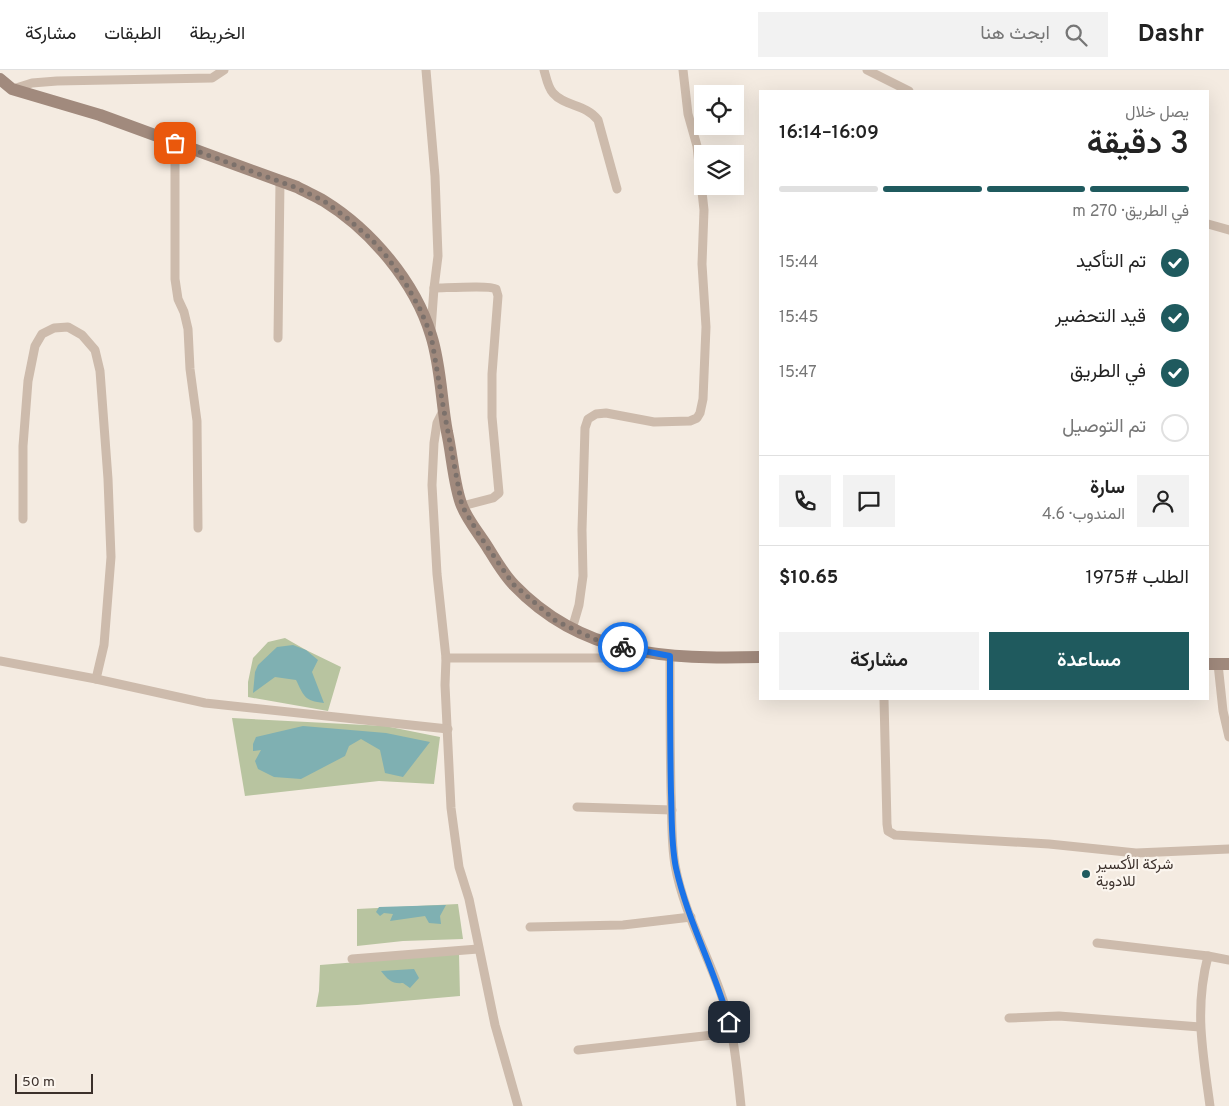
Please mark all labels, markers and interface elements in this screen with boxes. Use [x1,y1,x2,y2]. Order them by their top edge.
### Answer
search box [758,12,1108,57]
text: Dashr [1138,20,1204,50]
icon: search [1062,21,1090,49]
text: ابحث هنا [980,22,1050,46]
text: مشاركة [25,23,76,46]
text: الطبقات [104,23,161,46]
text: الخريطة [189,23,245,46]
map controls [694,85,744,195]
button: locate [694,85,744,135]
text: يصل خلال [1125,103,1189,123]
text: 16:09–16:14 [779,121,879,145]
pin [154,122,196,164]
text: 3 دقيقة [1087,125,1189,165]
icon: bag [161,129,189,157]
button: layers [694,145,744,195]
text: في الطريق · 270 m [1072,202,1189,222]
icon: check [1161,249,1189,277]
text: تم التأكيد [1076,250,1146,274]
text: 15:44 [779,253,818,273]
icon: check [1161,304,1189,332]
text: قيد التحضير [1055,305,1146,329]
text: 15:45 [779,308,818,328]
icon: check [1161,359,1189,387]
text: في الطريق [1070,360,1146,384]
text: 15:47 [779,363,817,383]
text: تم التوصيل [1062,415,1146,439]
button: phone [779,475,831,527]
button: chat [843,475,895,527]
button: person [1137,475,1189,527]
text: سارة [1090,476,1125,500]
text: المندوب · 4.6 [1042,505,1125,525]
text: $10.65 [779,566,838,590]
text: الطلب #1975 [1086,566,1189,590]
courier [598,622,648,672]
button: مشاركة [779,632,979,690]
button: مساعدة [989,632,1189,690]
icon: bike [609,633,637,661]
place label: شركة الأكسير للادوية [1095,855,1173,892]
marker: شركة الأكسير للادوية [1080,868,1092,880]
pin [708,1001,750,1043]
icon: home [715,1008,743,1036]
scale bar [15,1071,92,1094]
text: 50 m [22,1074,55,1091]

